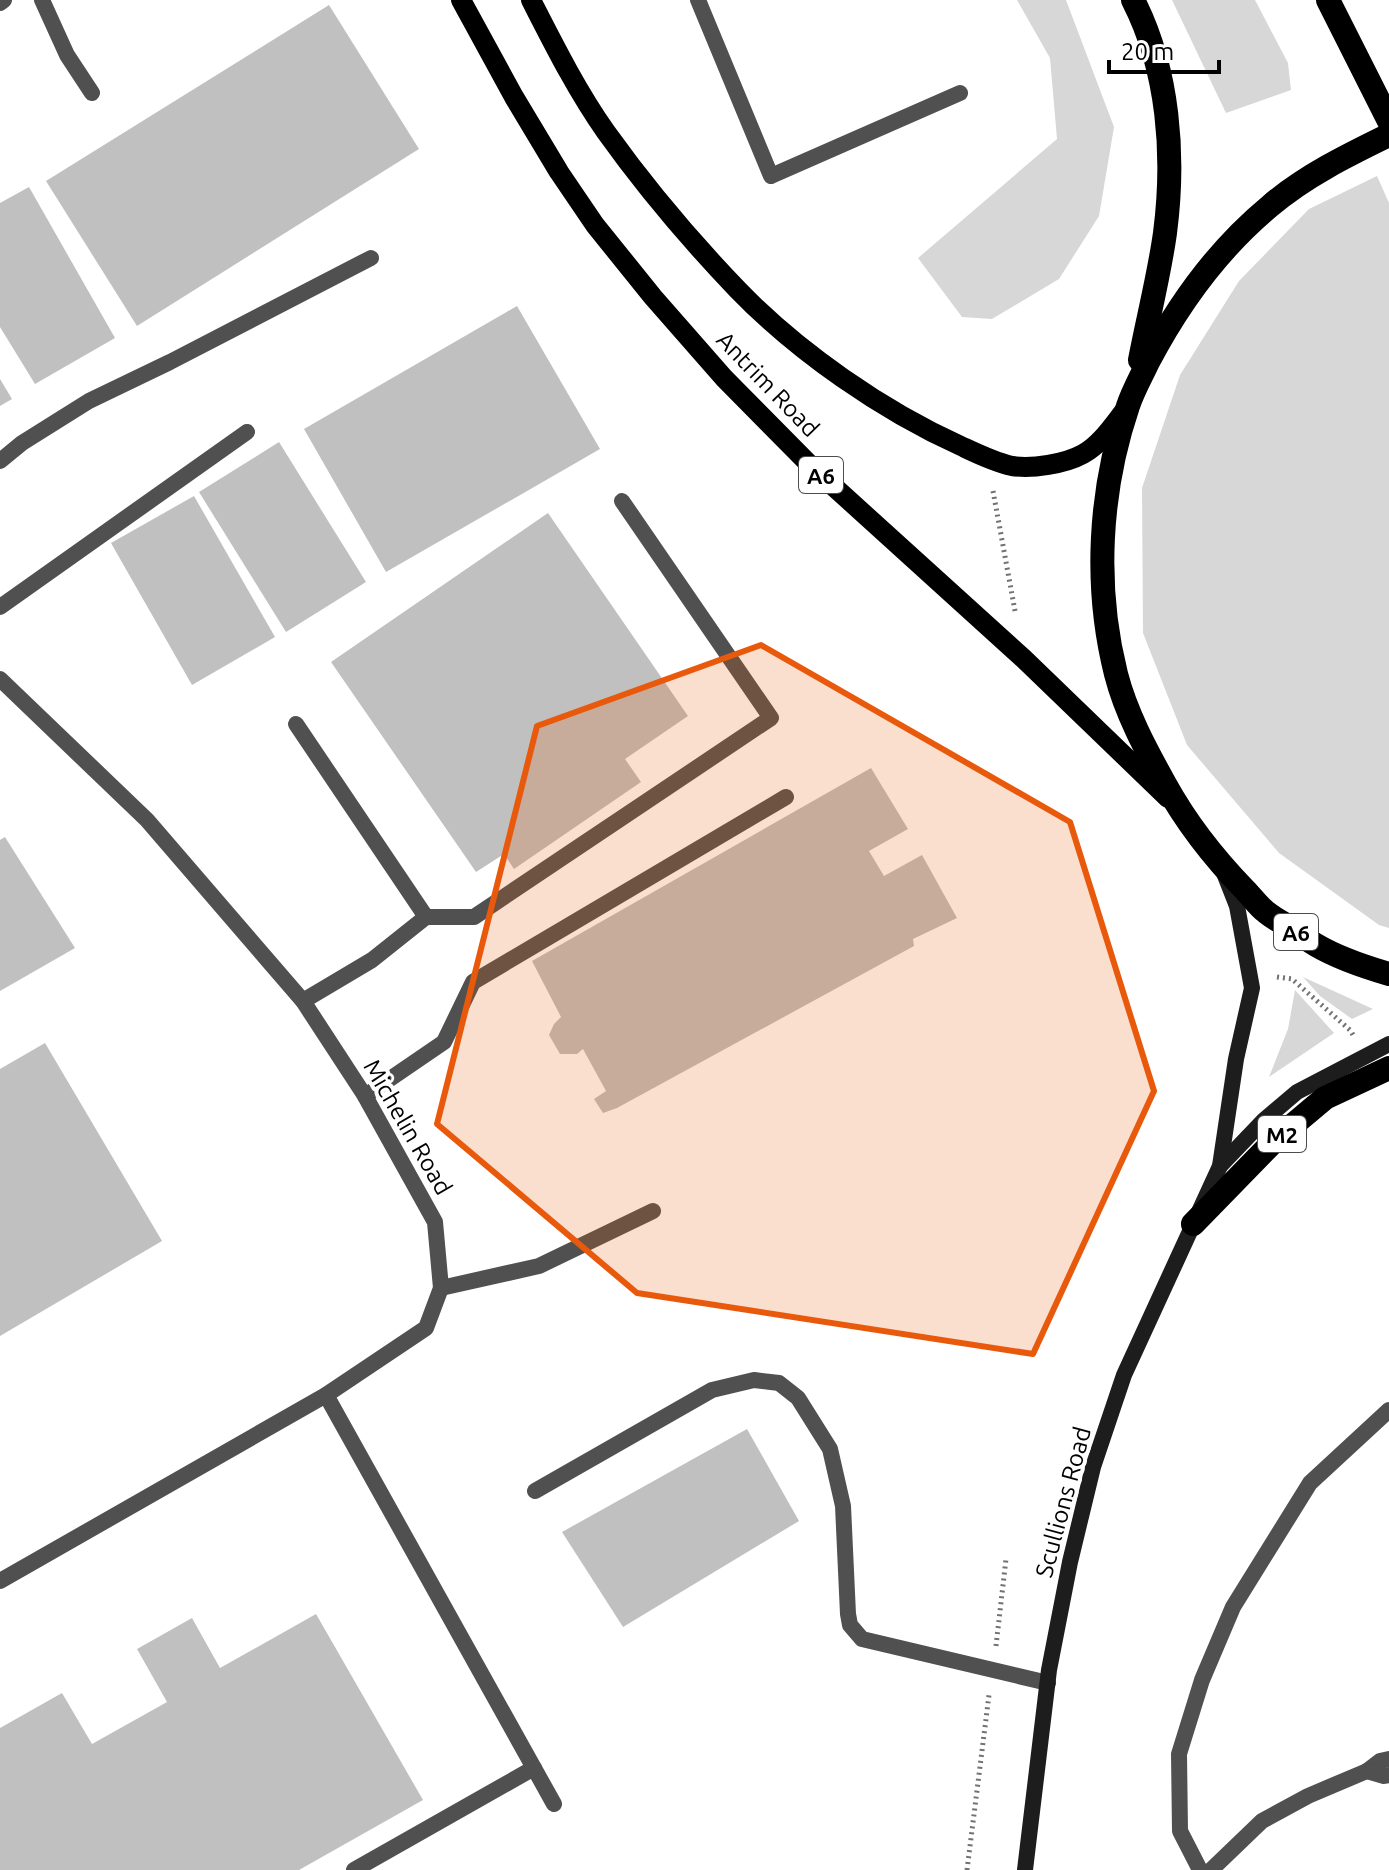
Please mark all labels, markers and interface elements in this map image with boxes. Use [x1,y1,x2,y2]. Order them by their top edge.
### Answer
scale bar [1109,24,1219,74]
text: 20 m [1121,38,1174,65]
street label: Antrim Road [711,326,825,442]
road number: A6 [799,457,843,493]
road number: A6 [1274,914,1318,950]
street label: Michelin Road [358,1055,458,1199]
road number: M2 [1258,1116,1306,1152]
street label: Scullions Road [1030,1424,1096,1580]

